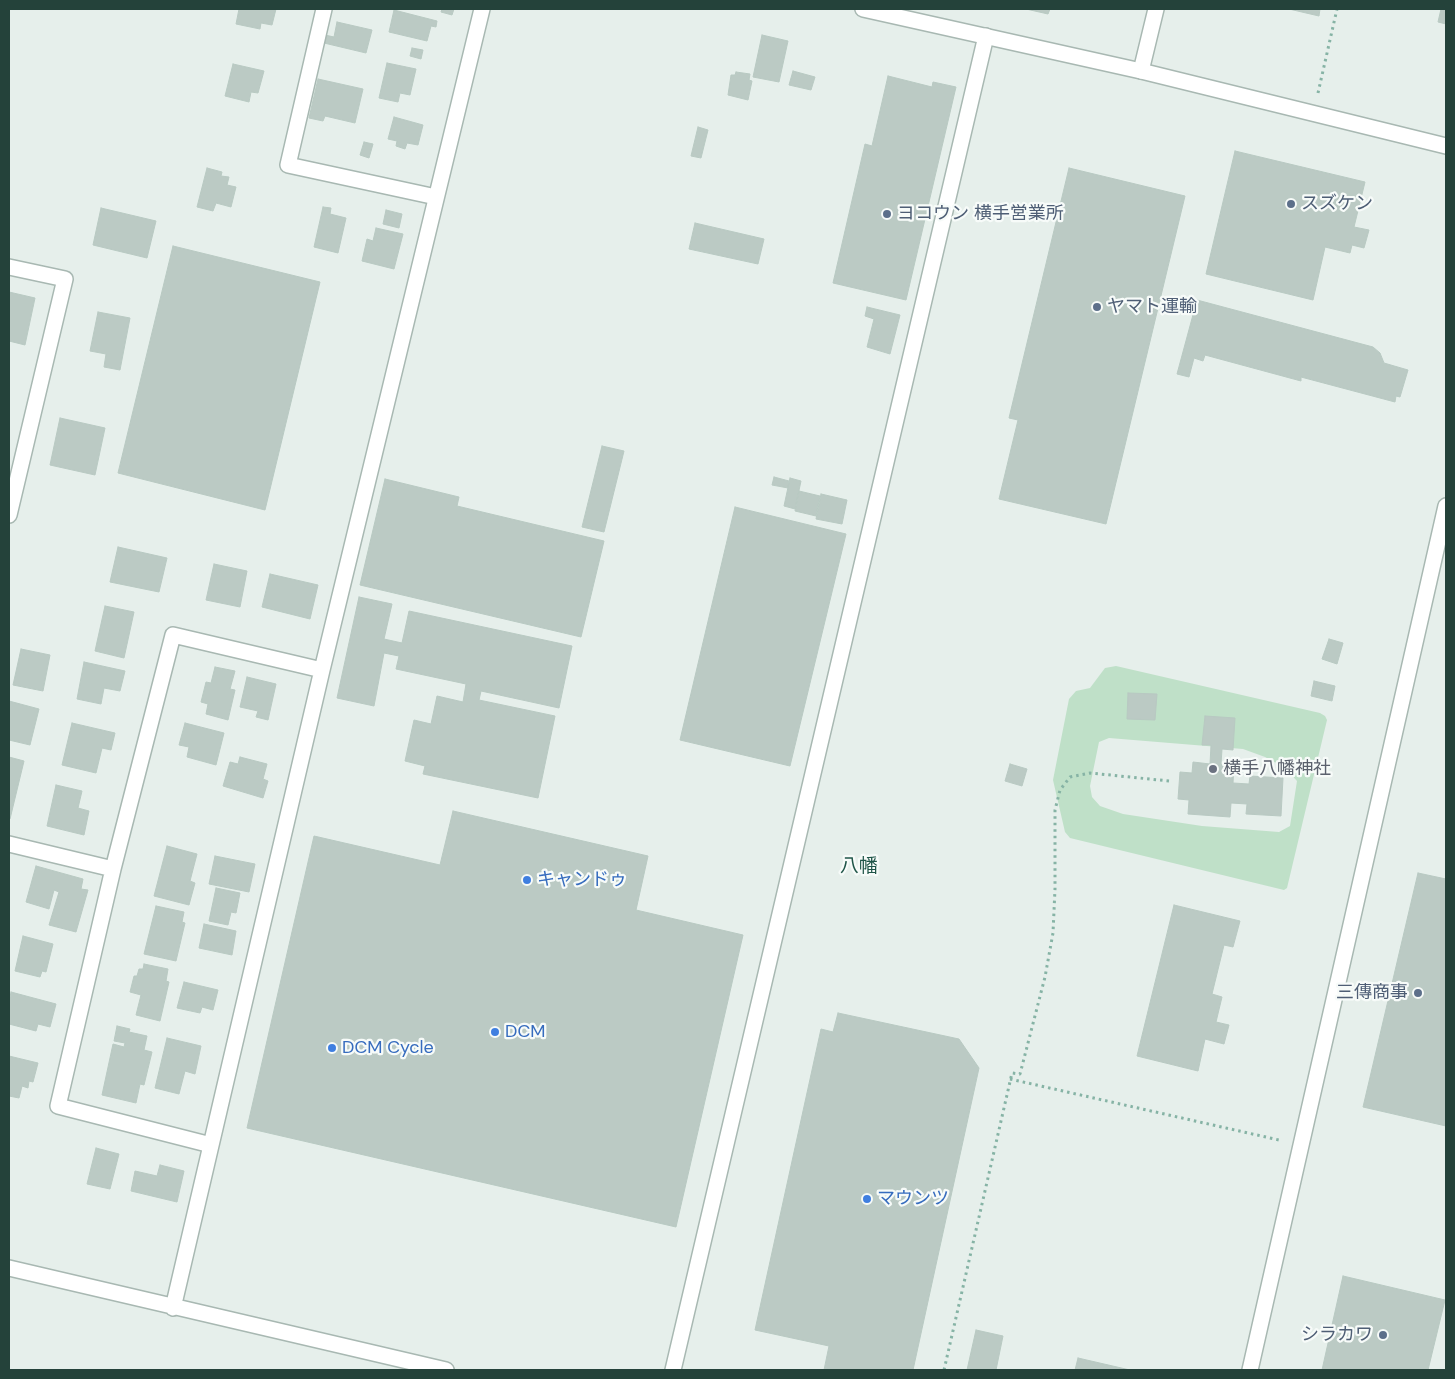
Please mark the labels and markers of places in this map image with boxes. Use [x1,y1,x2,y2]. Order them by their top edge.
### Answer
place label: スズケン [1301,193,1373,215]
marker: スズケン [1285,198,1297,210]
place label: ヨコウン 横手営業所 [897,203,1064,225]
marker: ヨコウン 横手営業所 [881,208,893,220]
place label: ヤマト運輸 [1107,296,1197,318]
marker: ヤマト運輸 [1091,301,1103,313]
place label: 横手八幡神社 [1223,758,1331,780]
marker: 横手八幡神社 [1207,763,1219,775]
place label: キャンドゥ [537,869,627,891]
marker: キャンドゥ [521,874,533,886]
place label: 三傳商事 [1336,982,1408,1004]
marker: 三傳商事 [1412,987,1424,999]
place label: DCM [505,1021,545,1043]
marker: DCM [489,1026,501,1038]
place label: DCM Cycle [342,1037,434,1059]
marker: DCM Cycle [326,1042,338,1054]
place label: マウンツ [877,1188,949,1210]
marker: マウンツ [861,1193,873,1205]
place label: シラカワ [1301,1324,1373,1346]
marker: シラカワ [1377,1329,1389,1341]

